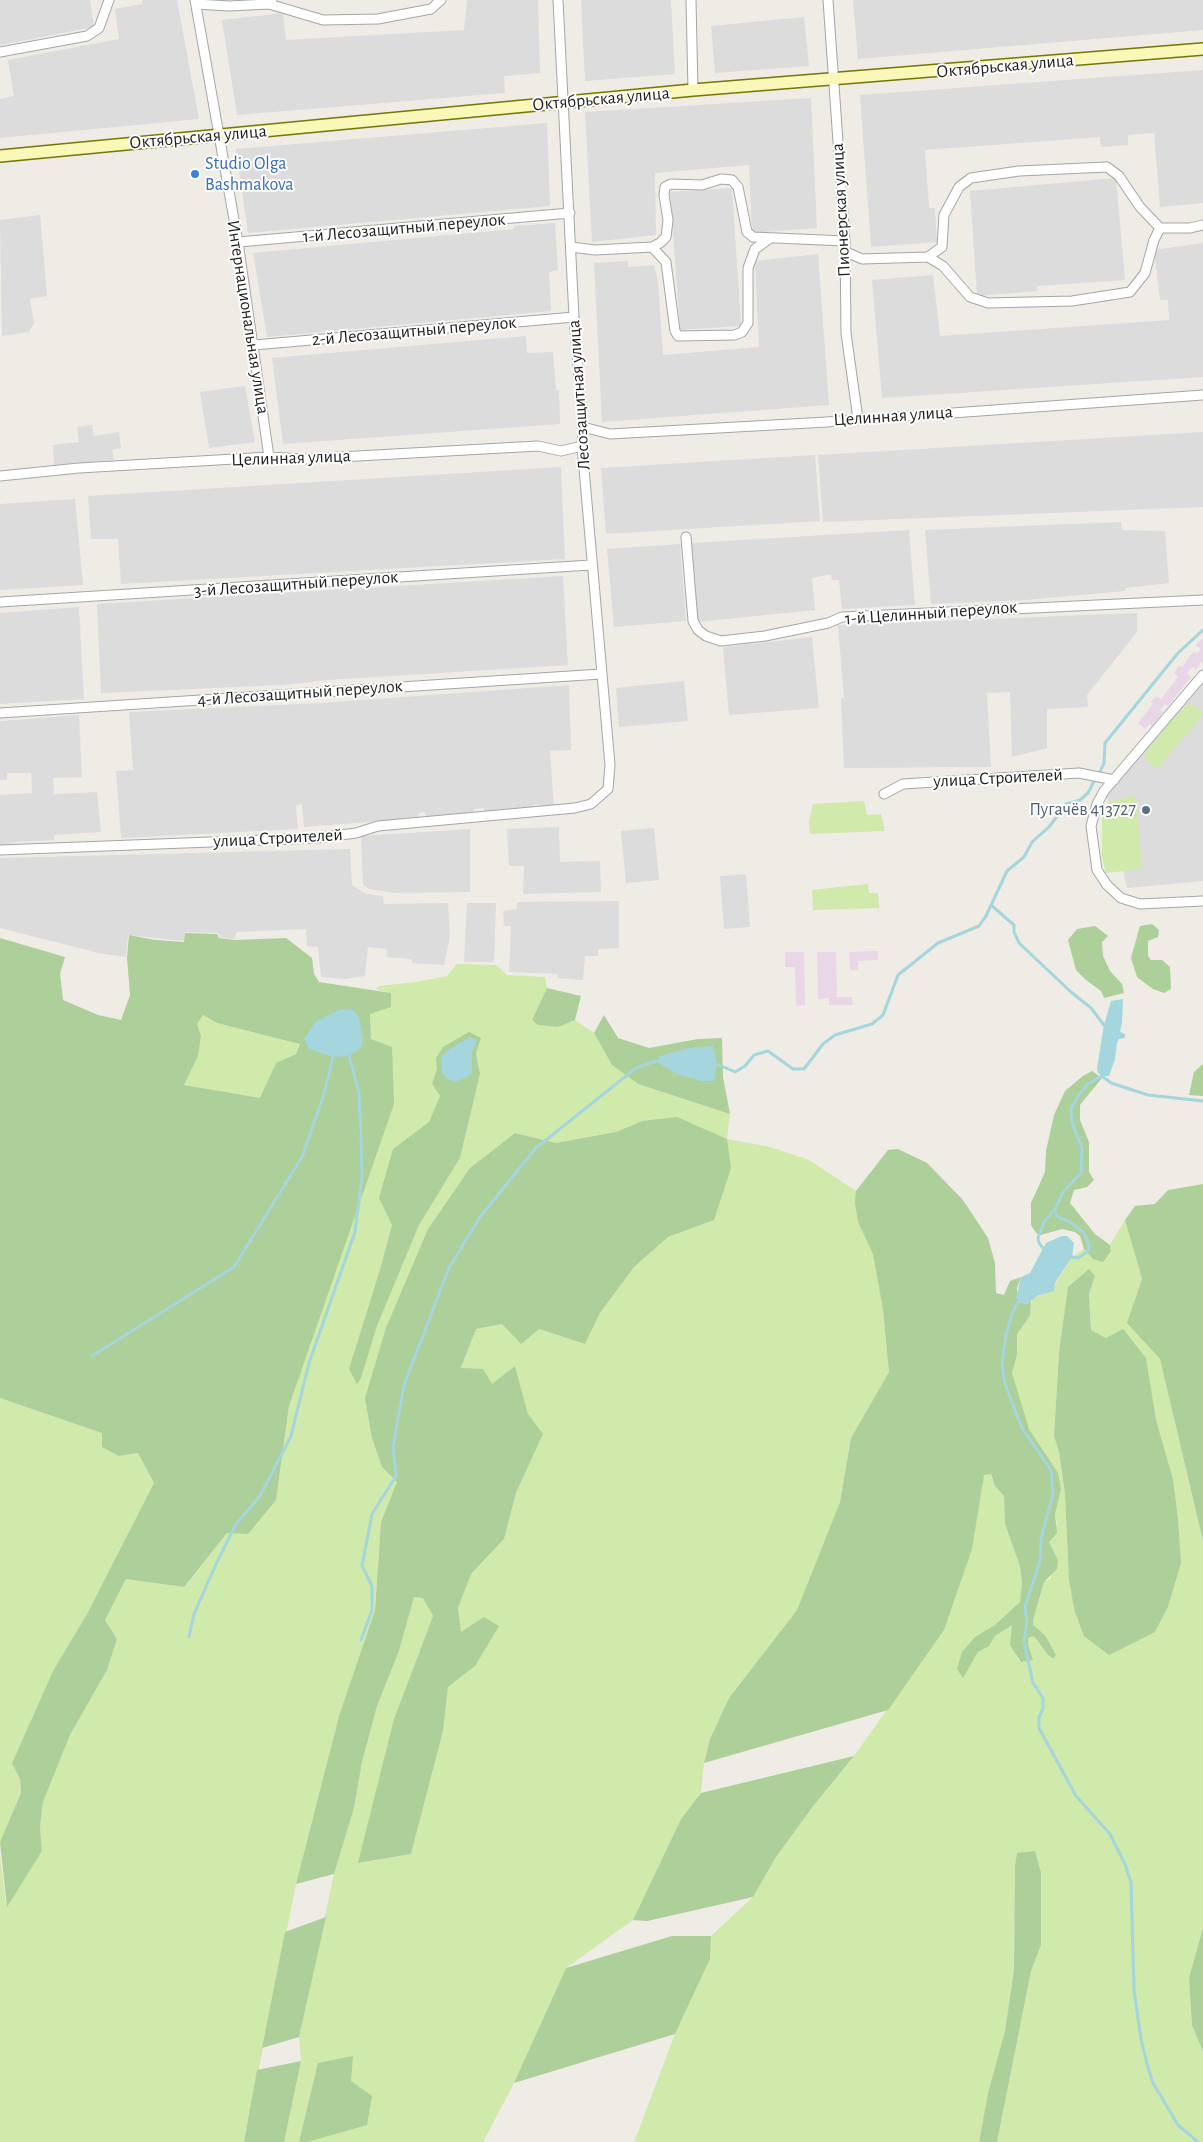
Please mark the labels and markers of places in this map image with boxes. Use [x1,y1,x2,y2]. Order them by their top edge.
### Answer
place label: Studio Olga Bashmakova [205,153,294,195]
marker: Studio Olga Bashmakova [189,168,201,180]
place label: Пугачёв 413727 [1029,799,1136,821]
marker: Пугачёв 413727 [1140,804,1152,816]

